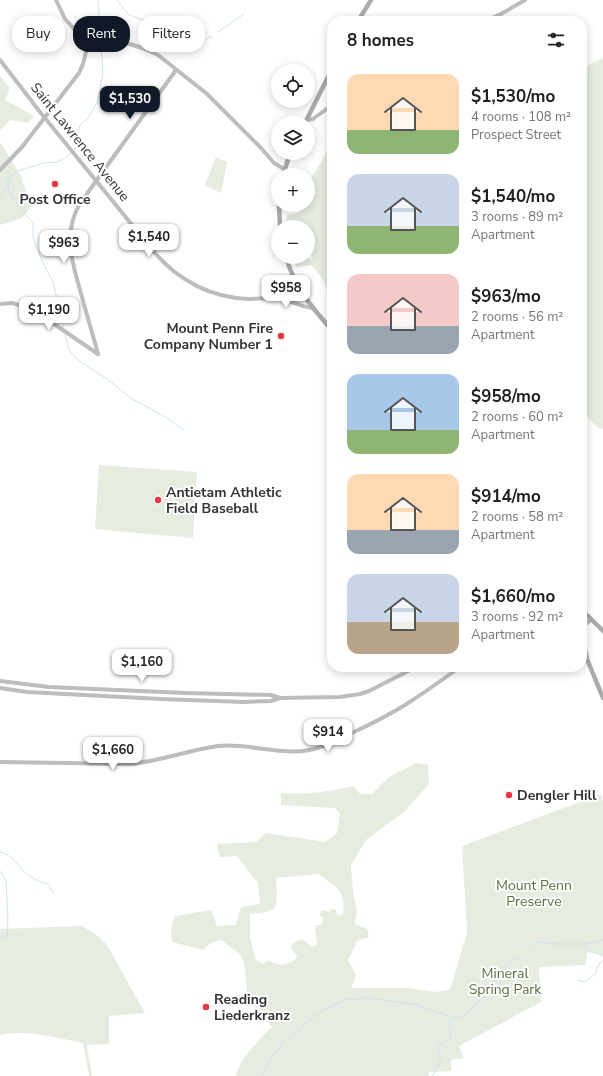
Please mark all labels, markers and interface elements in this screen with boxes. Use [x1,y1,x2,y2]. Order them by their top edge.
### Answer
chip: Buy [12,16,65,52]
chip: Rent [73,16,130,52]
chip: Filters [138,16,205,52]
text: 8 homes [347,29,414,52]
icon: filters [545,29,567,51]
map controls [271,64,315,264]
button: locate [271,64,315,108]
street label: Saint Lawrence Avenue [26,79,134,205]
text: $1,530/mo [471,85,555,108]
pin: $1,530 [97,86,163,120]
text: $1,530 [109,90,151,108]
icon: home [379,90,427,138]
text: 4 rooms · 108 m² [471,108,571,126]
button: layers [271,116,315,160]
text: Prospect Street [471,126,561,144]
button: + [271,168,315,212]
marker: Post Office [50,179,60,189]
text: $1,540/mo [471,185,555,208]
place label: Post Office [19,190,91,209]
icon: home [379,190,427,238]
text: 3 rooms · 89 m² [471,208,563,226]
button: − [271,220,315,264]
pin: $1,540 [116,224,182,258]
text: Apartment [471,226,534,244]
text: $1,540 [128,228,170,246]
pin: $963 [40,230,88,264]
text: $963 [48,234,80,252]
pin: $958 [262,275,310,309]
text: $958 [270,279,302,297]
text: $963/mo [471,285,541,308]
icon: home [379,290,427,338]
pin: $1,190 [16,297,82,331]
text: $1,190 [28,301,70,319]
text: 2 rooms · 56 m² [471,308,563,326]
place label: Mount Penn Fire Company Number 1 [144,319,273,354]
text: Apartment [471,326,534,344]
marker: Mount Penn Fire Company Number 1 [276,331,286,341]
text: $958/mo [471,385,541,408]
icon: home [379,390,427,438]
text: 2 rooms · 60 m² [471,408,563,426]
text: Apartment [471,426,534,444]
place label: Antietam Athletic Field Baseball [166,483,282,518]
text: $914/mo [471,485,541,508]
icon: home [379,490,427,538]
marker: Antietam Athletic Field Baseball [153,495,163,505]
text: 2 rooms · 58 m² [471,508,563,526]
text: Apartment [471,526,534,544]
text: $1,660/mo [471,585,555,608]
icon: home [379,590,427,638]
text: 3 rooms · 92 m² [471,608,563,626]
text: Apartment [471,626,534,644]
pin: $1,160 [109,649,175,683]
text: $1,160 [121,653,163,671]
pin: $914 [304,719,352,753]
text: $914 [312,723,344,741]
pin: $1,660 [80,737,146,771]
text: $1,660 [92,741,134,759]
place label: Dengler Hill [517,786,597,805]
marker: Dengler Hill [504,790,514,800]
park label: Mount Penn Preserve [496,876,572,911]
park label: Mineral Spring Park [469,964,542,999]
place label: Reading Liederkranz [214,990,290,1025]
marker: Reading Liederkranz [201,1002,211,1012]

